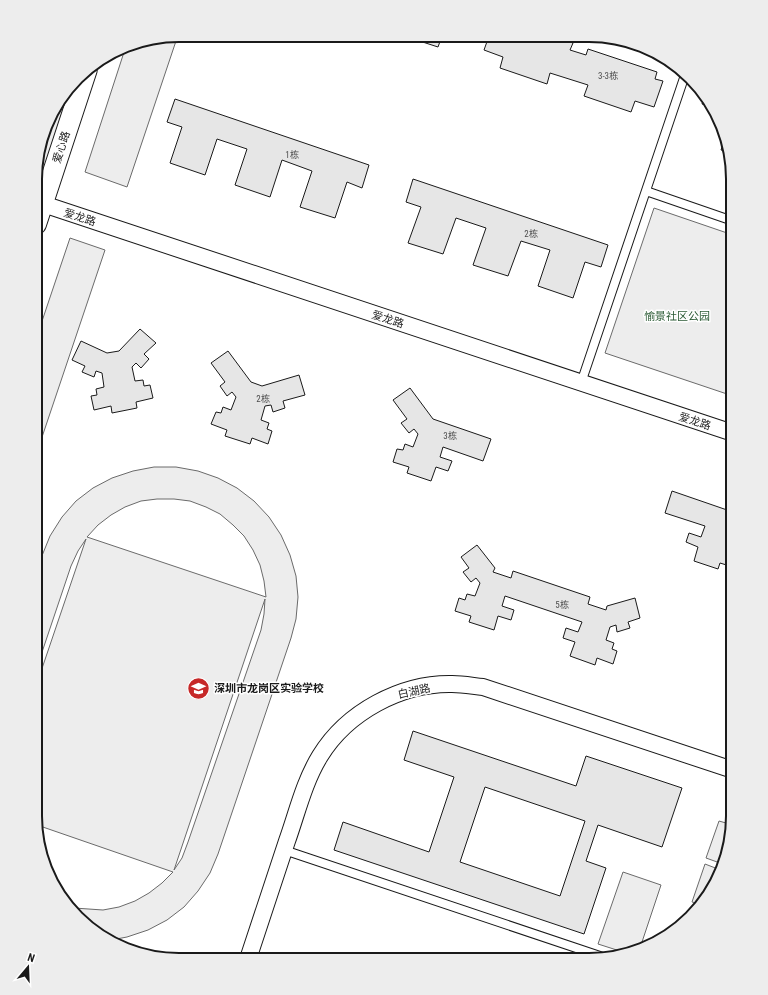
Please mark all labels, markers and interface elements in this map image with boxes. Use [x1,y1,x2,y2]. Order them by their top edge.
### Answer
house number: 3-3栋 [598,70,618,81]
street label: 爱心路 [50,129,73,165]
house number: 1栋 [285,149,299,160]
street label: 爱龙路 [62,206,98,229]
house number: 2栋 [524,228,538,239]
street label: 爱龙路 [370,308,406,331]
park label: 愉景社区公园 [644,310,710,323]
house number: 2栋 [256,393,270,404]
street label: 爱龙路 [677,410,713,433]
house number: 3栋 [443,430,457,441]
house number: 5栋 [555,599,569,610]
school or university icon: 深圳市龙岗区实验学校 [186,675,212,701]
street label: 白湖路 [397,681,432,702]
place label: 深圳市龙岗区实验学校 [214,682,324,695]
north arrow [8,947,48,987]
text: N [26,951,37,965]

